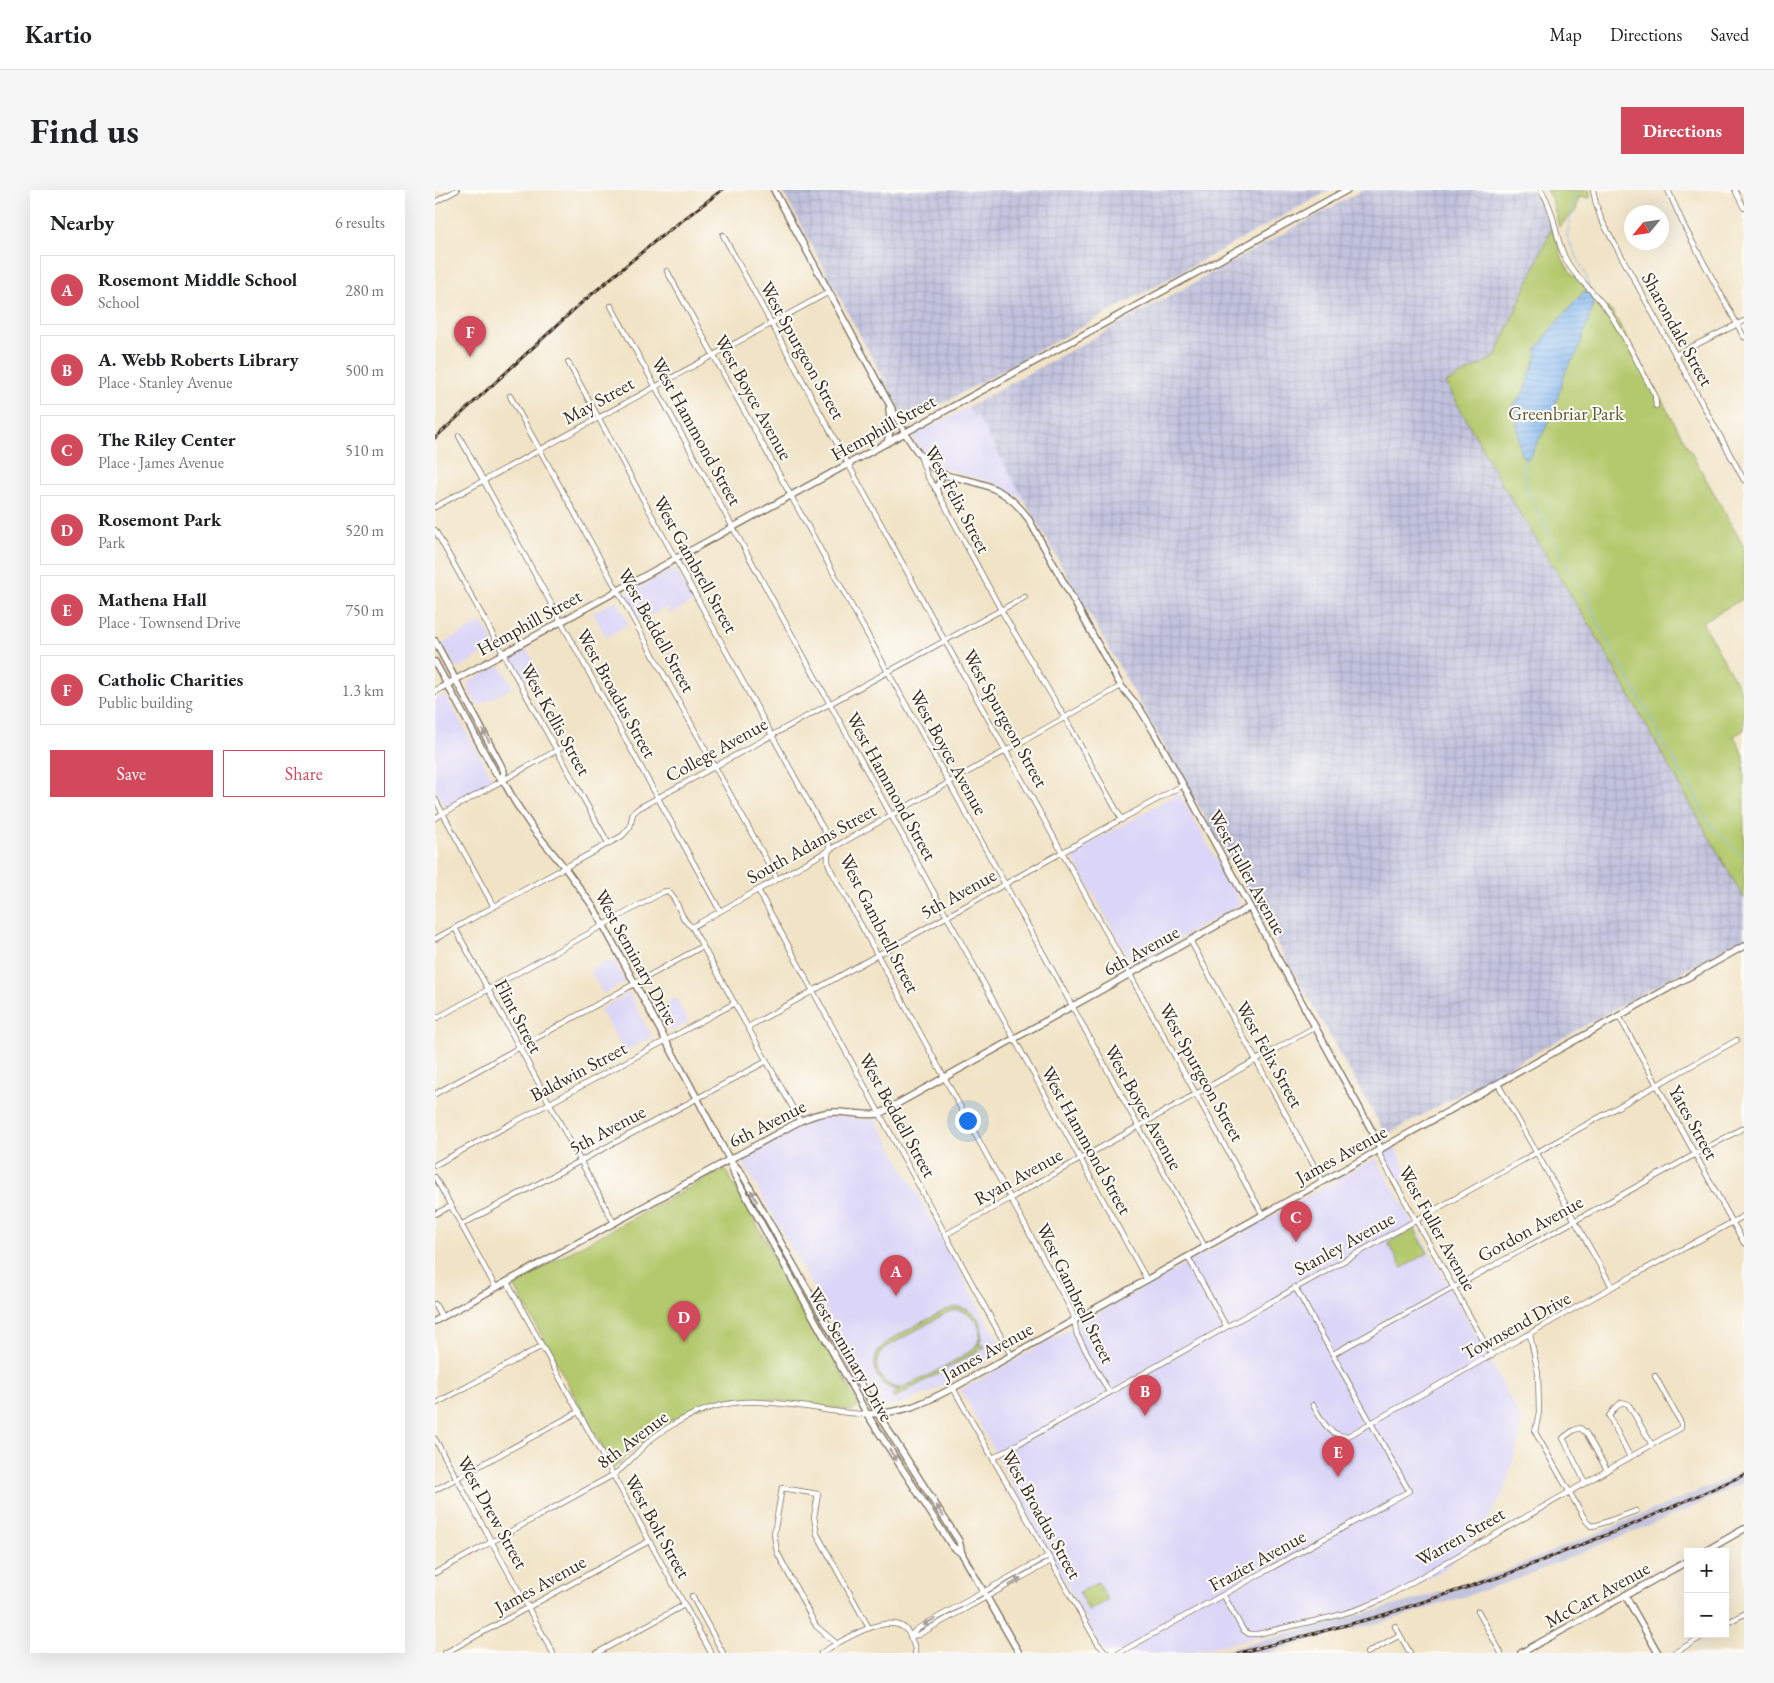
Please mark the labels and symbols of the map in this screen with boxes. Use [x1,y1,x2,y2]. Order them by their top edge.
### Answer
north arrow [1624,205,1669,250]
street label: Sharondale Street [1636,268,1719,391]
street label: West Spurgeon Street [754,277,851,424]
pin: F [454,316,486,357]
street label: West Boyce Avenue [709,330,798,464]
street label: West Hammond Street [645,353,748,510]
street label: May Street [558,371,638,430]
street label: Hemphill Street [826,388,940,467]
park label: Greenbriar Park [1508,401,1625,426]
street label: West Felix Street [919,441,996,557]
street label: West Gambrell Street [647,491,744,637]
street label: West Beddell Street [612,564,701,697]
street label: Hemphill Street [472,583,586,662]
street label: West Broadus Street [571,624,662,762]
street label: West Spurgeon Street [957,645,1054,792]
street label: West Kellis Street [514,659,597,780]
street label: West Boyce Avenue [904,685,993,819]
street label: West Hammond Street [840,708,943,865]
street label: College Avenue [661,711,772,788]
one-way arrow [482,728,490,743]
street label: South Adams Street [742,797,881,889]
street label: West Fuller Avenue [1203,805,1292,939]
street label: West Gambrell Street [834,849,925,997]
street label: 5th Avenue [916,862,1001,925]
street label: West Seminary Drive [589,885,684,1029]
street label: 6th Avenue [1099,919,1184,982]
street label: Flint Street [489,975,549,1058]
street label: West Felix Street [1230,996,1309,1112]
street label: West Spurgeon Street [1153,999,1250,1146]
street label: Baldwin Street [526,1035,631,1107]
street label: West Boyce Avenue [1099,1040,1188,1174]
street label: West Beddell Street [853,1049,942,1182]
street label: West Hammond Street [1035,1062,1138,1219]
street label: Yates Street [1663,1080,1724,1164]
street label: 6th Avenue [724,1093,810,1153]
street label: 5th Avenue [565,1099,650,1160]
your location [955,1108,981,1134]
street label: James Avenue [1289,1119,1391,1191]
street label: Ryan Avenue [970,1142,1067,1211]
street label: West Fuller Avenue [1393,1161,1482,1295]
one-way arrow [750,1189,759,1202]
street label: Gordon Avenue [1473,1189,1587,1268]
pin: C [1280,1201,1312,1242]
street label: Stanley Avenue [1290,1206,1399,1281]
street label: West Gambrell Street [1031,1219,1120,1368]
pin: A [880,1255,912,1296]
street label: West Seminary Drive [802,1283,899,1426]
street label: Townsend Drive [1457,1285,1575,1366]
pin: D [668,1301,700,1342]
street label: James Avenue [935,1316,1037,1388]
pin: B [1129,1375,1161,1416]
street label: 8th Avenue [592,1404,673,1474]
pin: E [1322,1436,1354,1477]
street label: West Broadus Street [996,1445,1087,1583]
one-way arrow [888,1449,898,1462]
street label: West Drew Street [451,1451,534,1573]
street label: West Bolt Street [619,1470,696,1583]
street label: Warren Street [1411,1501,1509,1572]
one-way arrow [935,1504,945,1517]
street label: Frazier Avenue [1204,1524,1310,1597]
street label: James Avenue [488,1549,590,1621]
street label: McCart Avenue [1540,1555,1654,1634]
one-way arrow [1008,1578,1022,1586]
one-way arrow [922,1618,936,1626]

